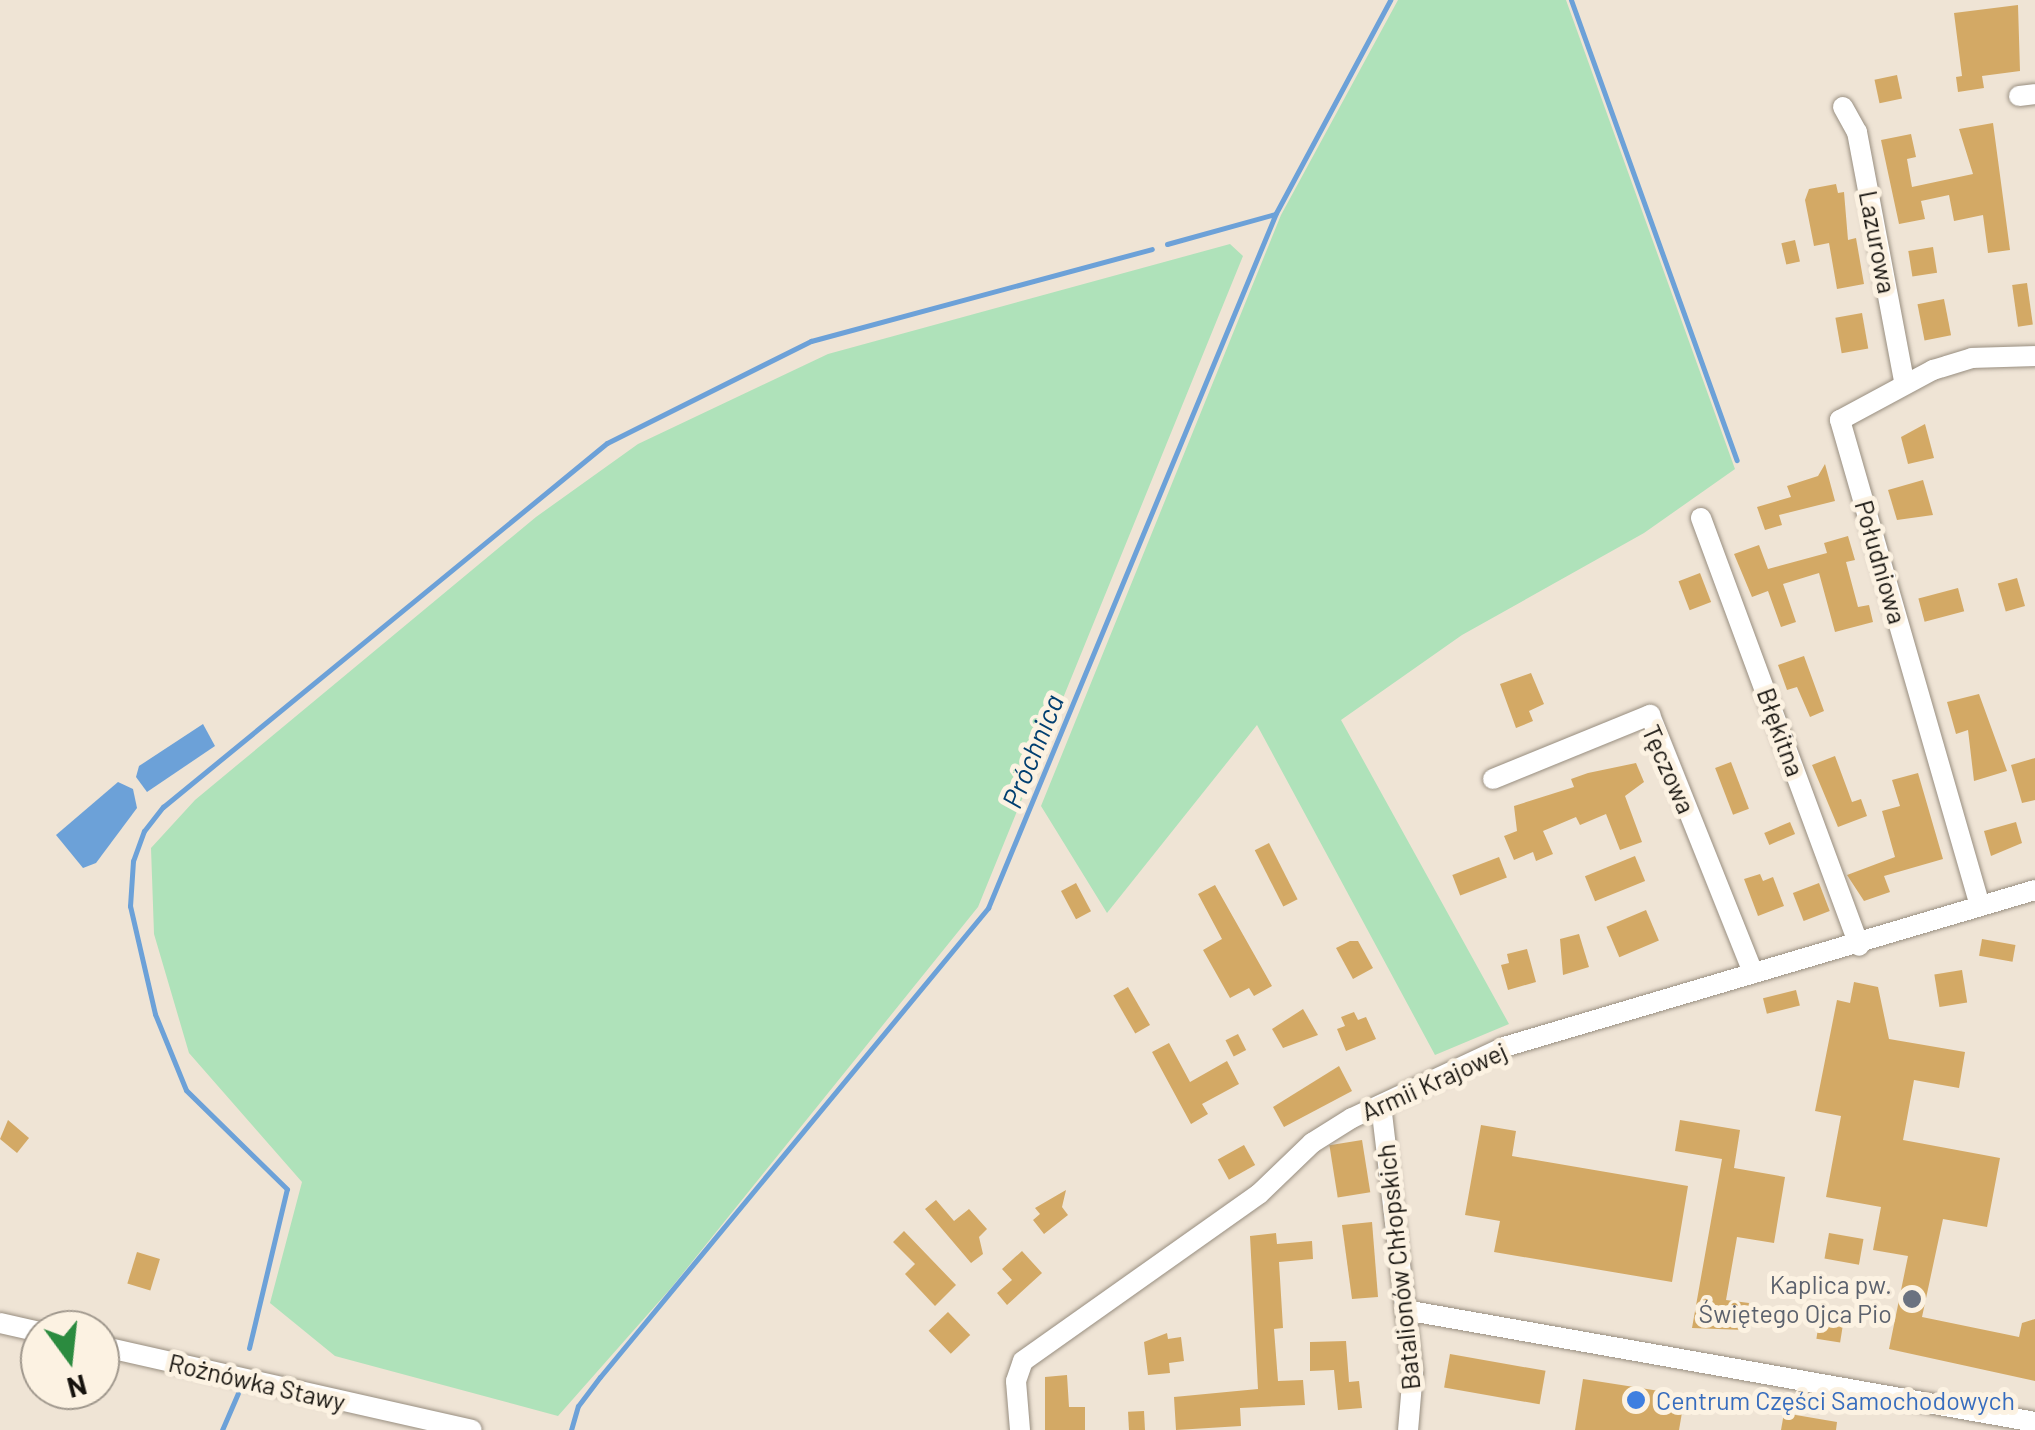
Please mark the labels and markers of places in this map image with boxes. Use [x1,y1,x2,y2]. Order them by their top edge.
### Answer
place label: Kaplica pw. Świętego Ojca Pio [1699,1270,1892,1329]
marker: Kaplica pw. Świętego Ojca Pio [1901,1288,1923,1310]
place label: Centrum Części Samochodowych [1656,1385,2015,1415]
marker: Centrum Części Samochodowych [1625,1389,1647,1411]

